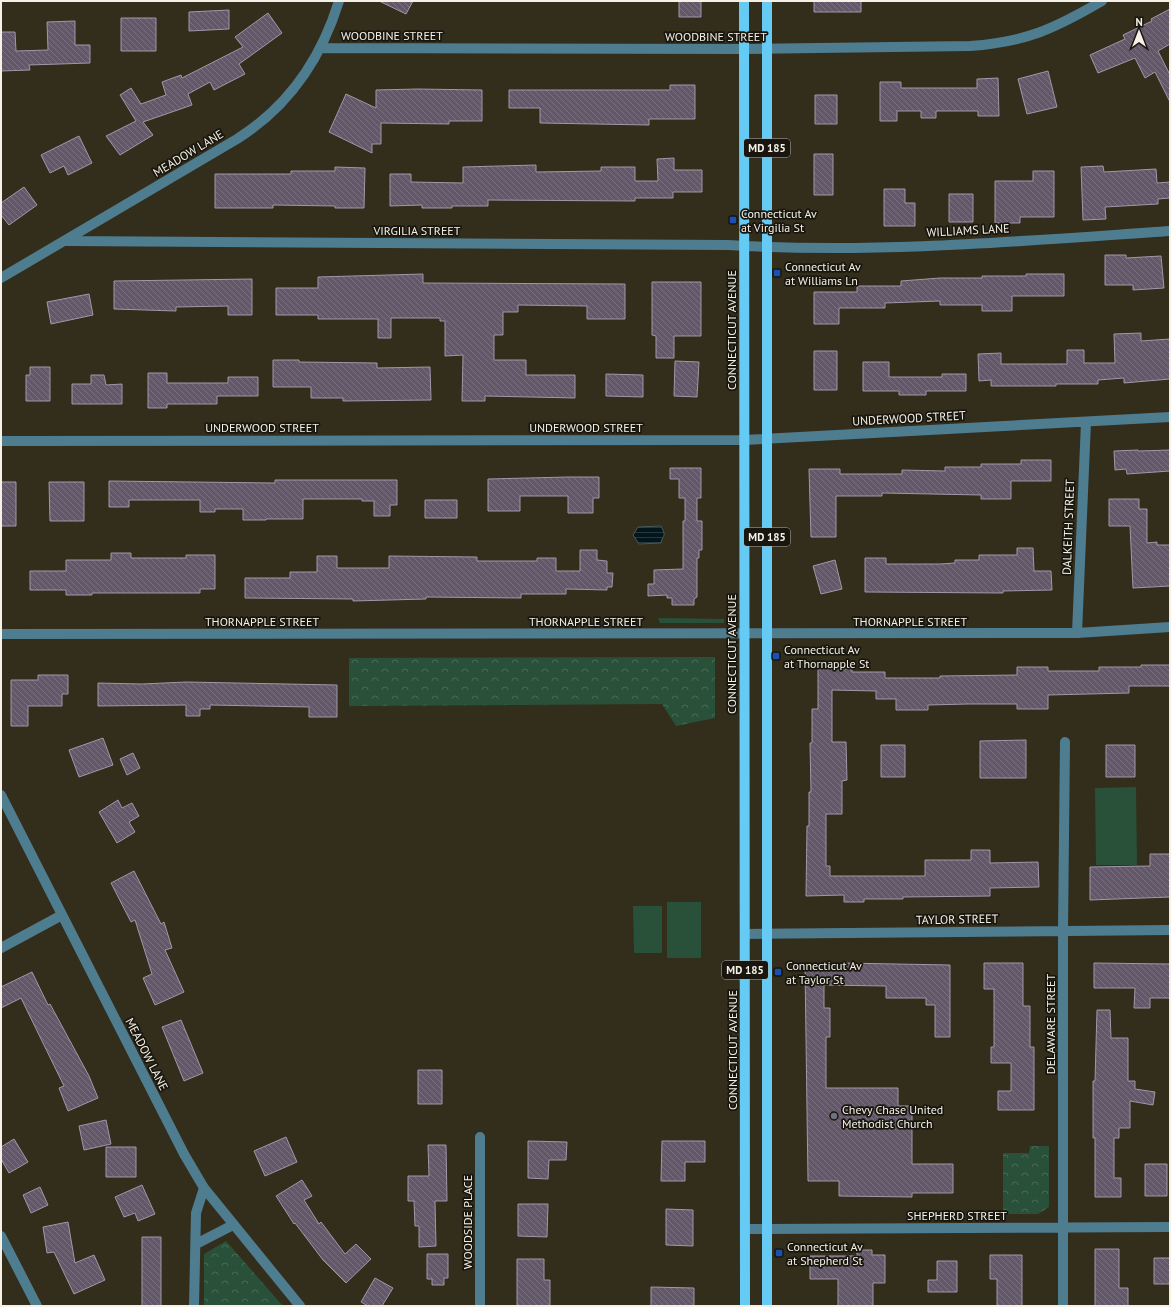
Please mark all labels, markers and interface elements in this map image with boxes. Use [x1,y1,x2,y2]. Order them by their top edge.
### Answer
north arrow [1119,12,1159,52]
text: N [1135,15,1143,29]
street label: WOODBINE STREET [341,28,443,43]
street label: WOODBINE STREET [665,29,767,44]
street label: MEADOW LANE [150,126,226,180]
road number: MD 185 [744,139,790,157]
place label: Connecticut Av at Virgilia St [741,206,817,235]
marker: Connecticut Av at Virgilia St [728,215,738,225]
street label: WILLIAMS LANE [926,220,1010,240]
street label: VIRGILIA STREET [373,223,461,238]
place label: Connecticut Av at Williams Ln [785,259,861,288]
marker: Connecticut Av at Williams Ln [772,268,782,278]
street label: CONNECTICUT AVENUE [724,270,739,390]
street label: UNDERWOOD STREET [852,408,967,428]
street label: UNDERWOOD STREET [205,420,319,435]
street label: UNDERWOOD STREET [529,420,643,435]
street label: DALKEITH STREET [1059,479,1077,575]
road number: MD 185 [744,528,790,546]
street label: CONNECTICUT AVENUE [724,594,739,714]
street label: THORNAPPLE STREET [205,614,319,629]
street label: THORNAPPLE STREET [529,614,643,629]
street label: THORNAPPLE STREET [853,614,967,629]
place label: Connecticut Av at Thornapple St [784,642,869,671]
marker: Connecticut Av at Thornapple St [771,651,781,661]
street label: TAYLOR STREET [916,911,999,927]
place label: Connecticut Av at Taylor St [786,958,862,987]
road number: MD 185 [722,961,768,979]
marker: Connecticut Av at Taylor St [773,967,783,977]
street label: DELAWARE STREET [1043,973,1058,1074]
street label: CONNECTICUT AVENUE [725,990,740,1110]
street label: MEADOW LANE [122,1015,172,1093]
place label: Chevy Chase United Methodist Church [842,1102,943,1131]
marker: Chevy Chase United Methodist Church [829,1111,839,1121]
street label: WOODSIDE PLACE [460,1175,475,1269]
street label: SHEPHERD STREET [907,1208,1007,1223]
place label: Connecticut Av at Shepherd St [787,1239,863,1268]
marker: Connecticut Av at Shepherd St [774,1248,784,1258]

